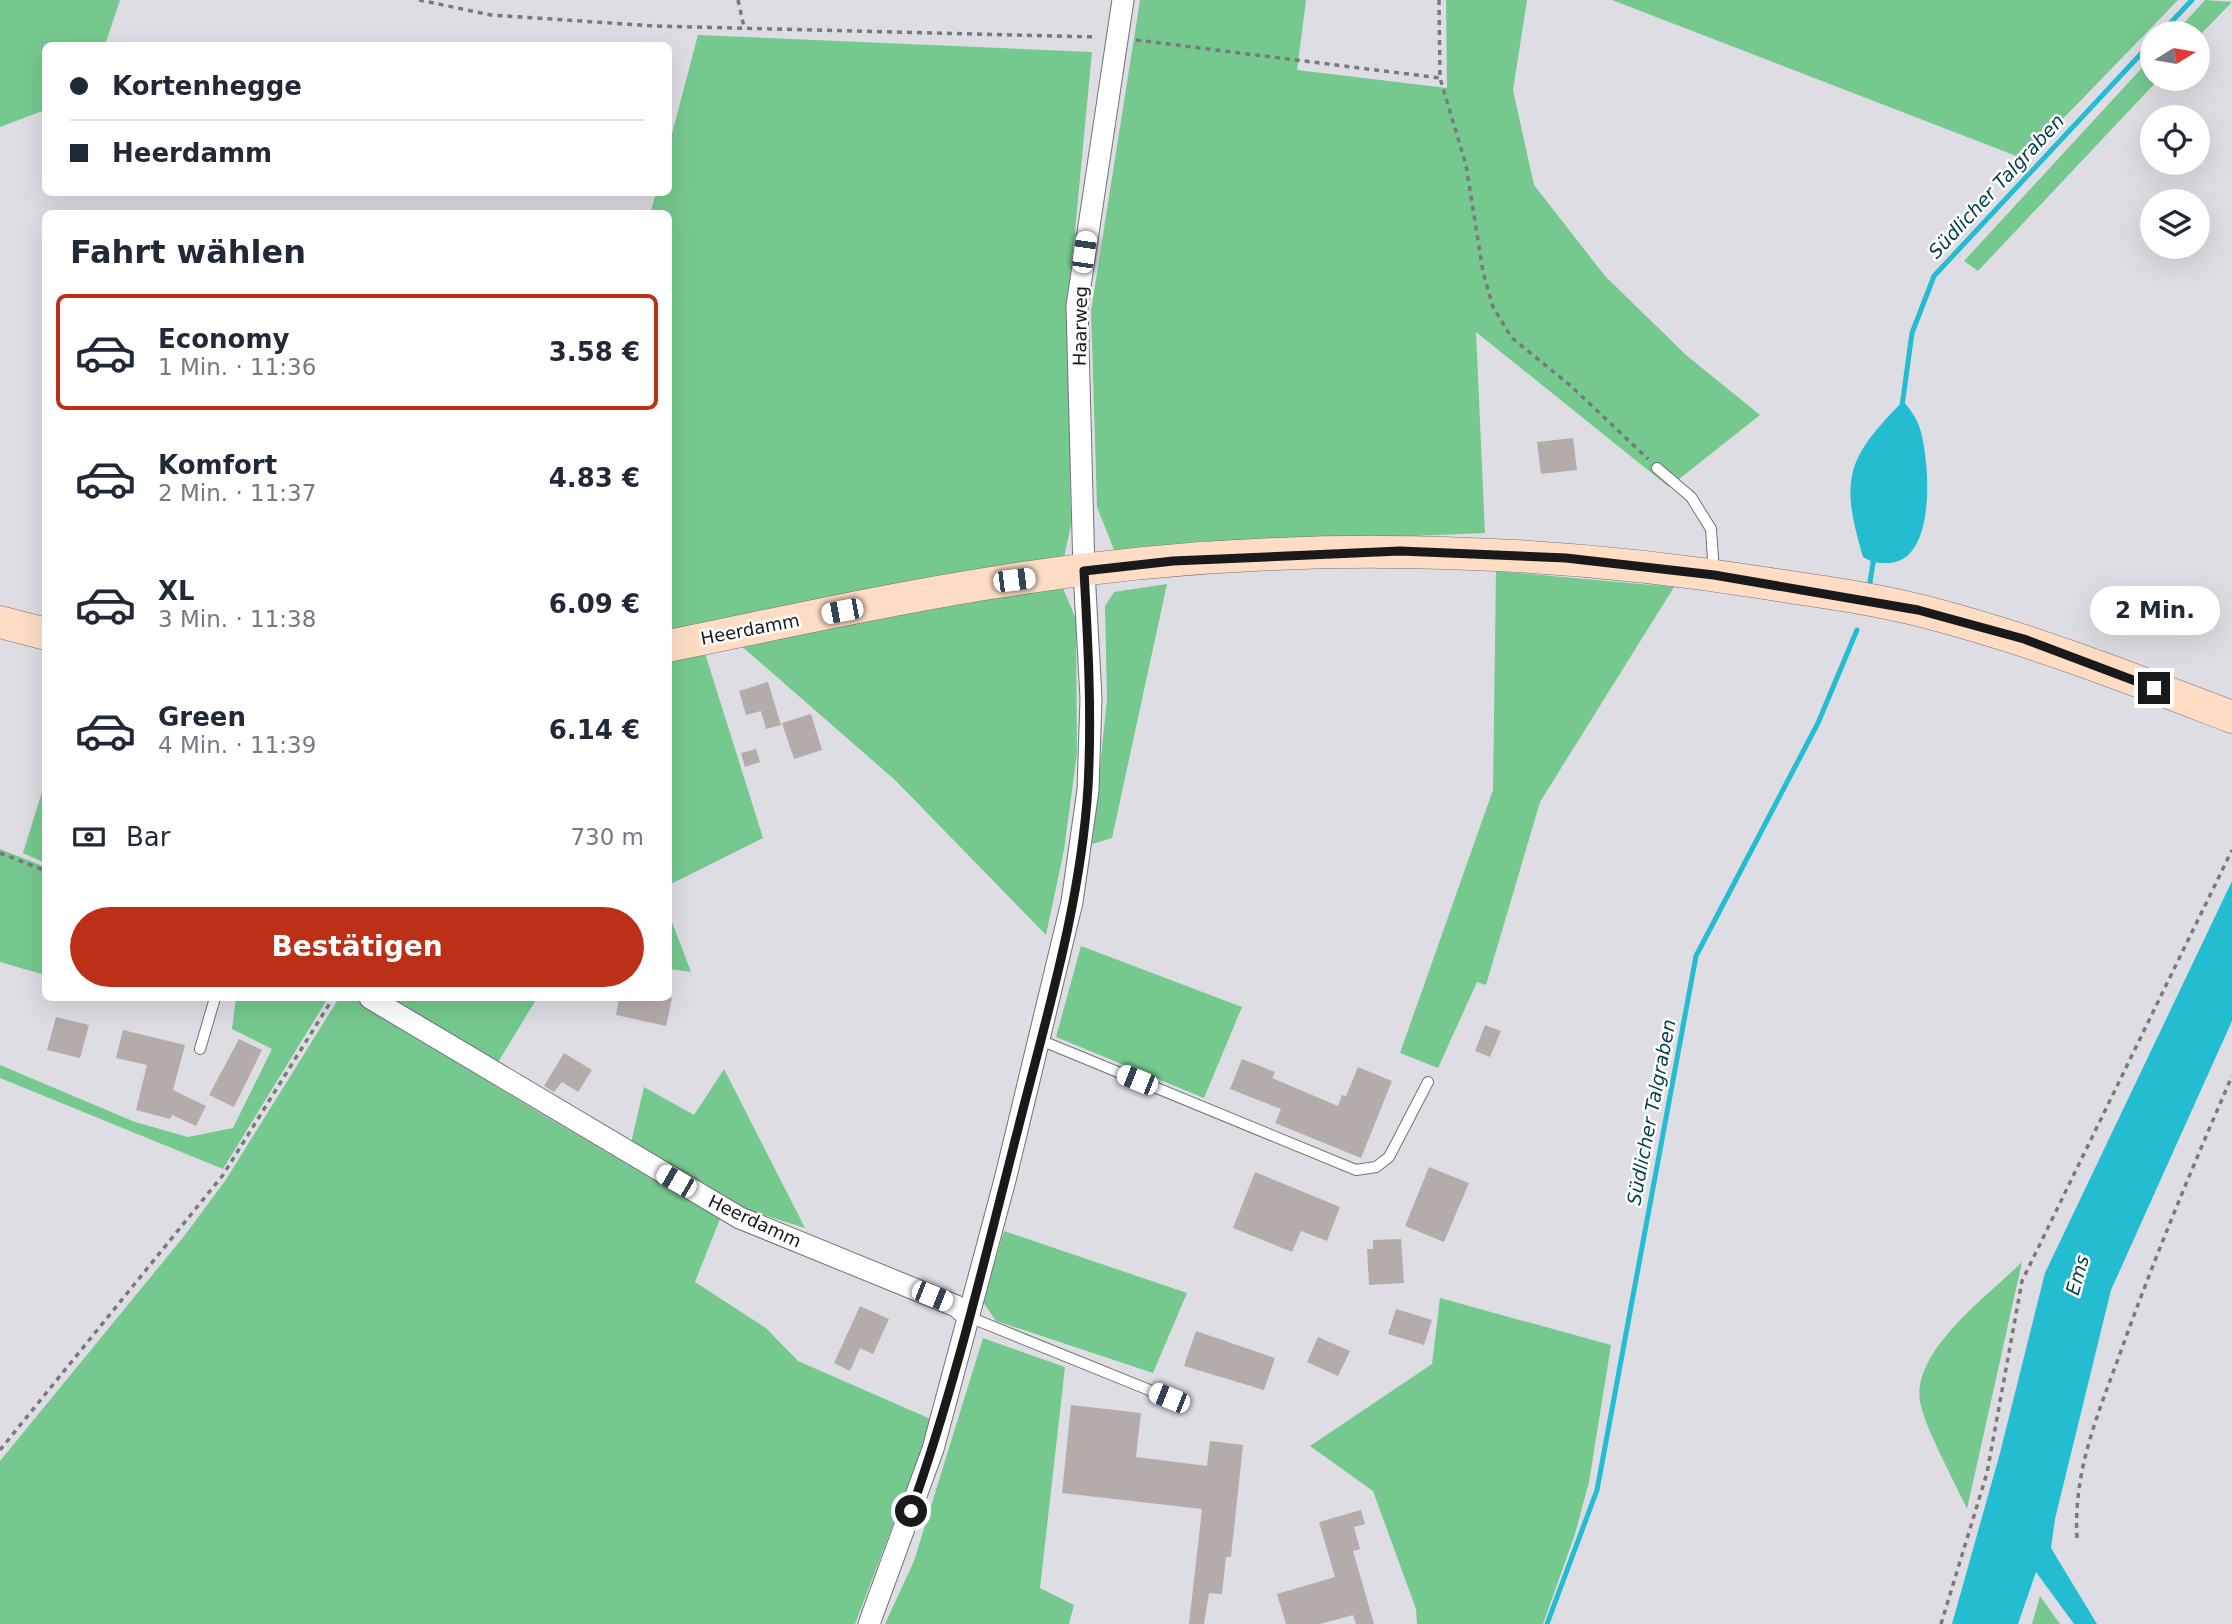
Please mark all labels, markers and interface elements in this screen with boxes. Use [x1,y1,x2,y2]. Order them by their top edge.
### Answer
north arrow [2140,21,2210,91]
map controls [2140,21,2210,259]
text: Kortenhegge [112,71,302,101]
button: locate [2140,105,2210,175]
water label: Südlicher Talgraben [1924,110,2068,262]
text: Heerdamm [112,138,272,168]
button: layers [2140,189,2210,259]
car [1071,230,1098,274]
text: Fahrt wählen [70,233,306,271]
street label: Haarweg [1069,286,1091,366]
icon: car [74,321,137,384]
text: Economy [158,324,289,354]
text: 3.58 € [549,337,640,367]
text: 1 Min. · 11:36 [158,354,316,380]
icon: car [74,447,137,510]
text: Komfort [158,450,277,480]
text: 4.83 € [549,463,640,493]
text: 2 Min. · 11:37 [158,480,316,506]
car [992,567,1037,593]
icon: car [74,573,137,636]
text: XL [158,576,195,606]
callout: 2 Min. [2089,586,2219,636]
text: 6.09 € [549,589,640,619]
car [820,597,865,625]
text: 2 Min. [2115,597,2195,623]
text: 3 Min. · 11:38 [158,606,316,632]
street label: Heerdamm [699,609,801,649]
route end [2138,672,2170,704]
icon: car [74,699,137,762]
text: Green [158,702,246,732]
text: 6.14 € [549,715,640,745]
text: 4 Min. · 11:39 [158,732,316,758]
icon: cash [70,818,108,856]
text: Bar [126,822,170,852]
text: 730 m [570,824,644,850]
button: Bestätigen [70,907,644,987]
water label: Südlicher Talgraben [1622,1017,1680,1207]
car [1114,1062,1161,1098]
car [653,1161,700,1201]
street label: Heerdamm [705,1190,805,1252]
water label: Ems [2061,1252,2093,1297]
car [909,1278,956,1314]
car [1146,1380,1193,1416]
route start [895,1495,927,1527]

